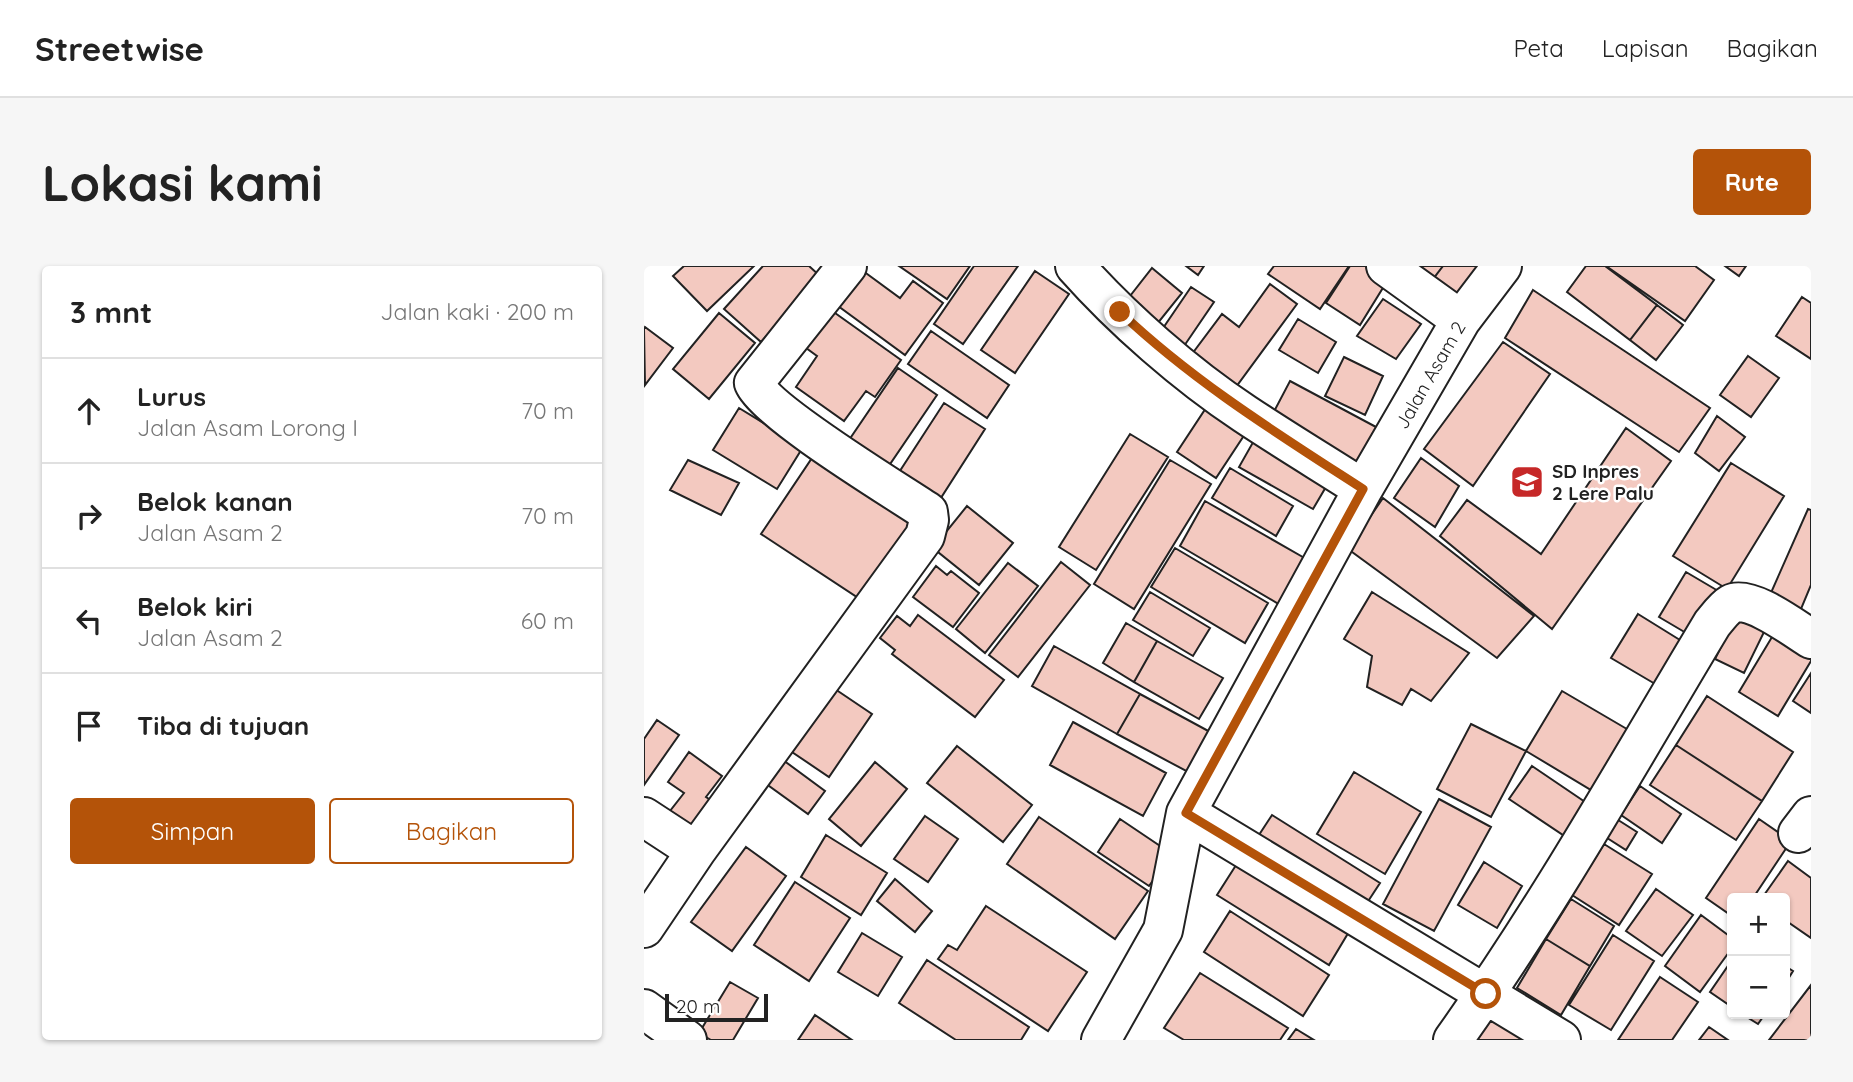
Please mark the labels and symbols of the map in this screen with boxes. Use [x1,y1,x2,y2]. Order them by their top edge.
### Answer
route end [1104,296,1135,327]
street label: Jalan Asam 2 [1390,317,1470,433]
place label: SD Inpres 2 Lere Palu [1552,459,1654,505]
school or university icon: SD Inpres 2 Lere Palu [1508,463,1546,501]
route start [1470,978,1501,1009]
scale bar [665,991,768,1023]

